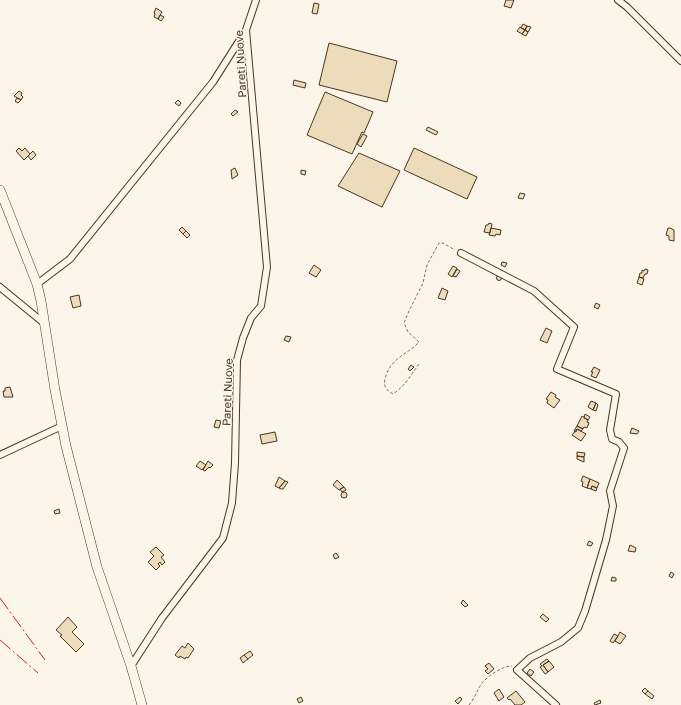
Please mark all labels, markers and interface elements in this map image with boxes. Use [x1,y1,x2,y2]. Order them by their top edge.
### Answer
street label: Pareti Nuove [232,30,248,98]
street label: Pareti Nuove [219,358,235,426]

